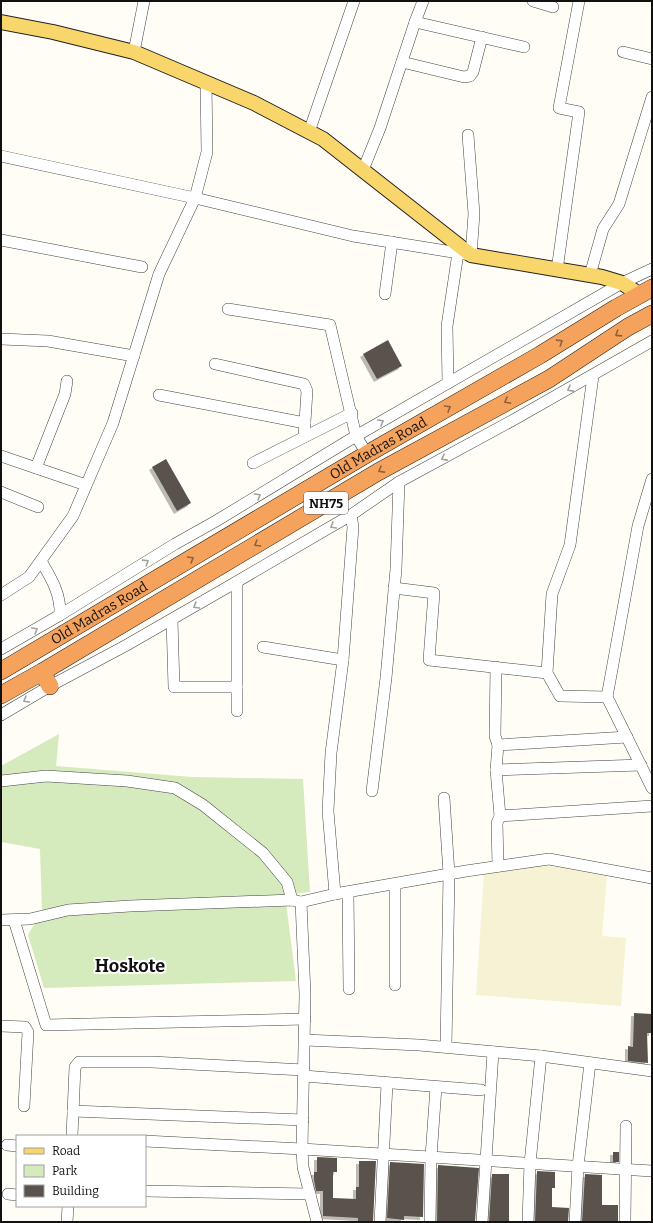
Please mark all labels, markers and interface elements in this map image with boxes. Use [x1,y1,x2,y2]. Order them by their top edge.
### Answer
one-way arrow [615,329,622,337]
one-way arrow [556,339,563,347]
one-way arrow [567,384,574,391]
one-way arrow [504,397,511,404]
one-way arrow [444,405,451,412]
street label: Old Madras Road [327,414,430,483]
one-way arrow [377,420,384,427]
one-way arrow [440,453,448,461]
one-way arrow [378,466,385,473]
road number: NH75 [304,492,348,514]
one-way arrow [254,493,261,501]
one-way arrow [330,521,337,528]
one-way arrow [254,539,261,546]
one-way arrow [187,556,194,563]
one-way arrow [142,559,149,567]
street label: Old Madras Road [48,578,151,649]
one-way arrow [193,601,201,608]
one-way arrow [31,627,38,634]
one-way arrow [23,696,30,703]
district label: Hoskote [95,955,165,977]
legend [16,1135,146,1207]
text: Road [52,1144,80,1158]
text: Park [52,1164,78,1178]
text: Building [52,1184,99,1198]

